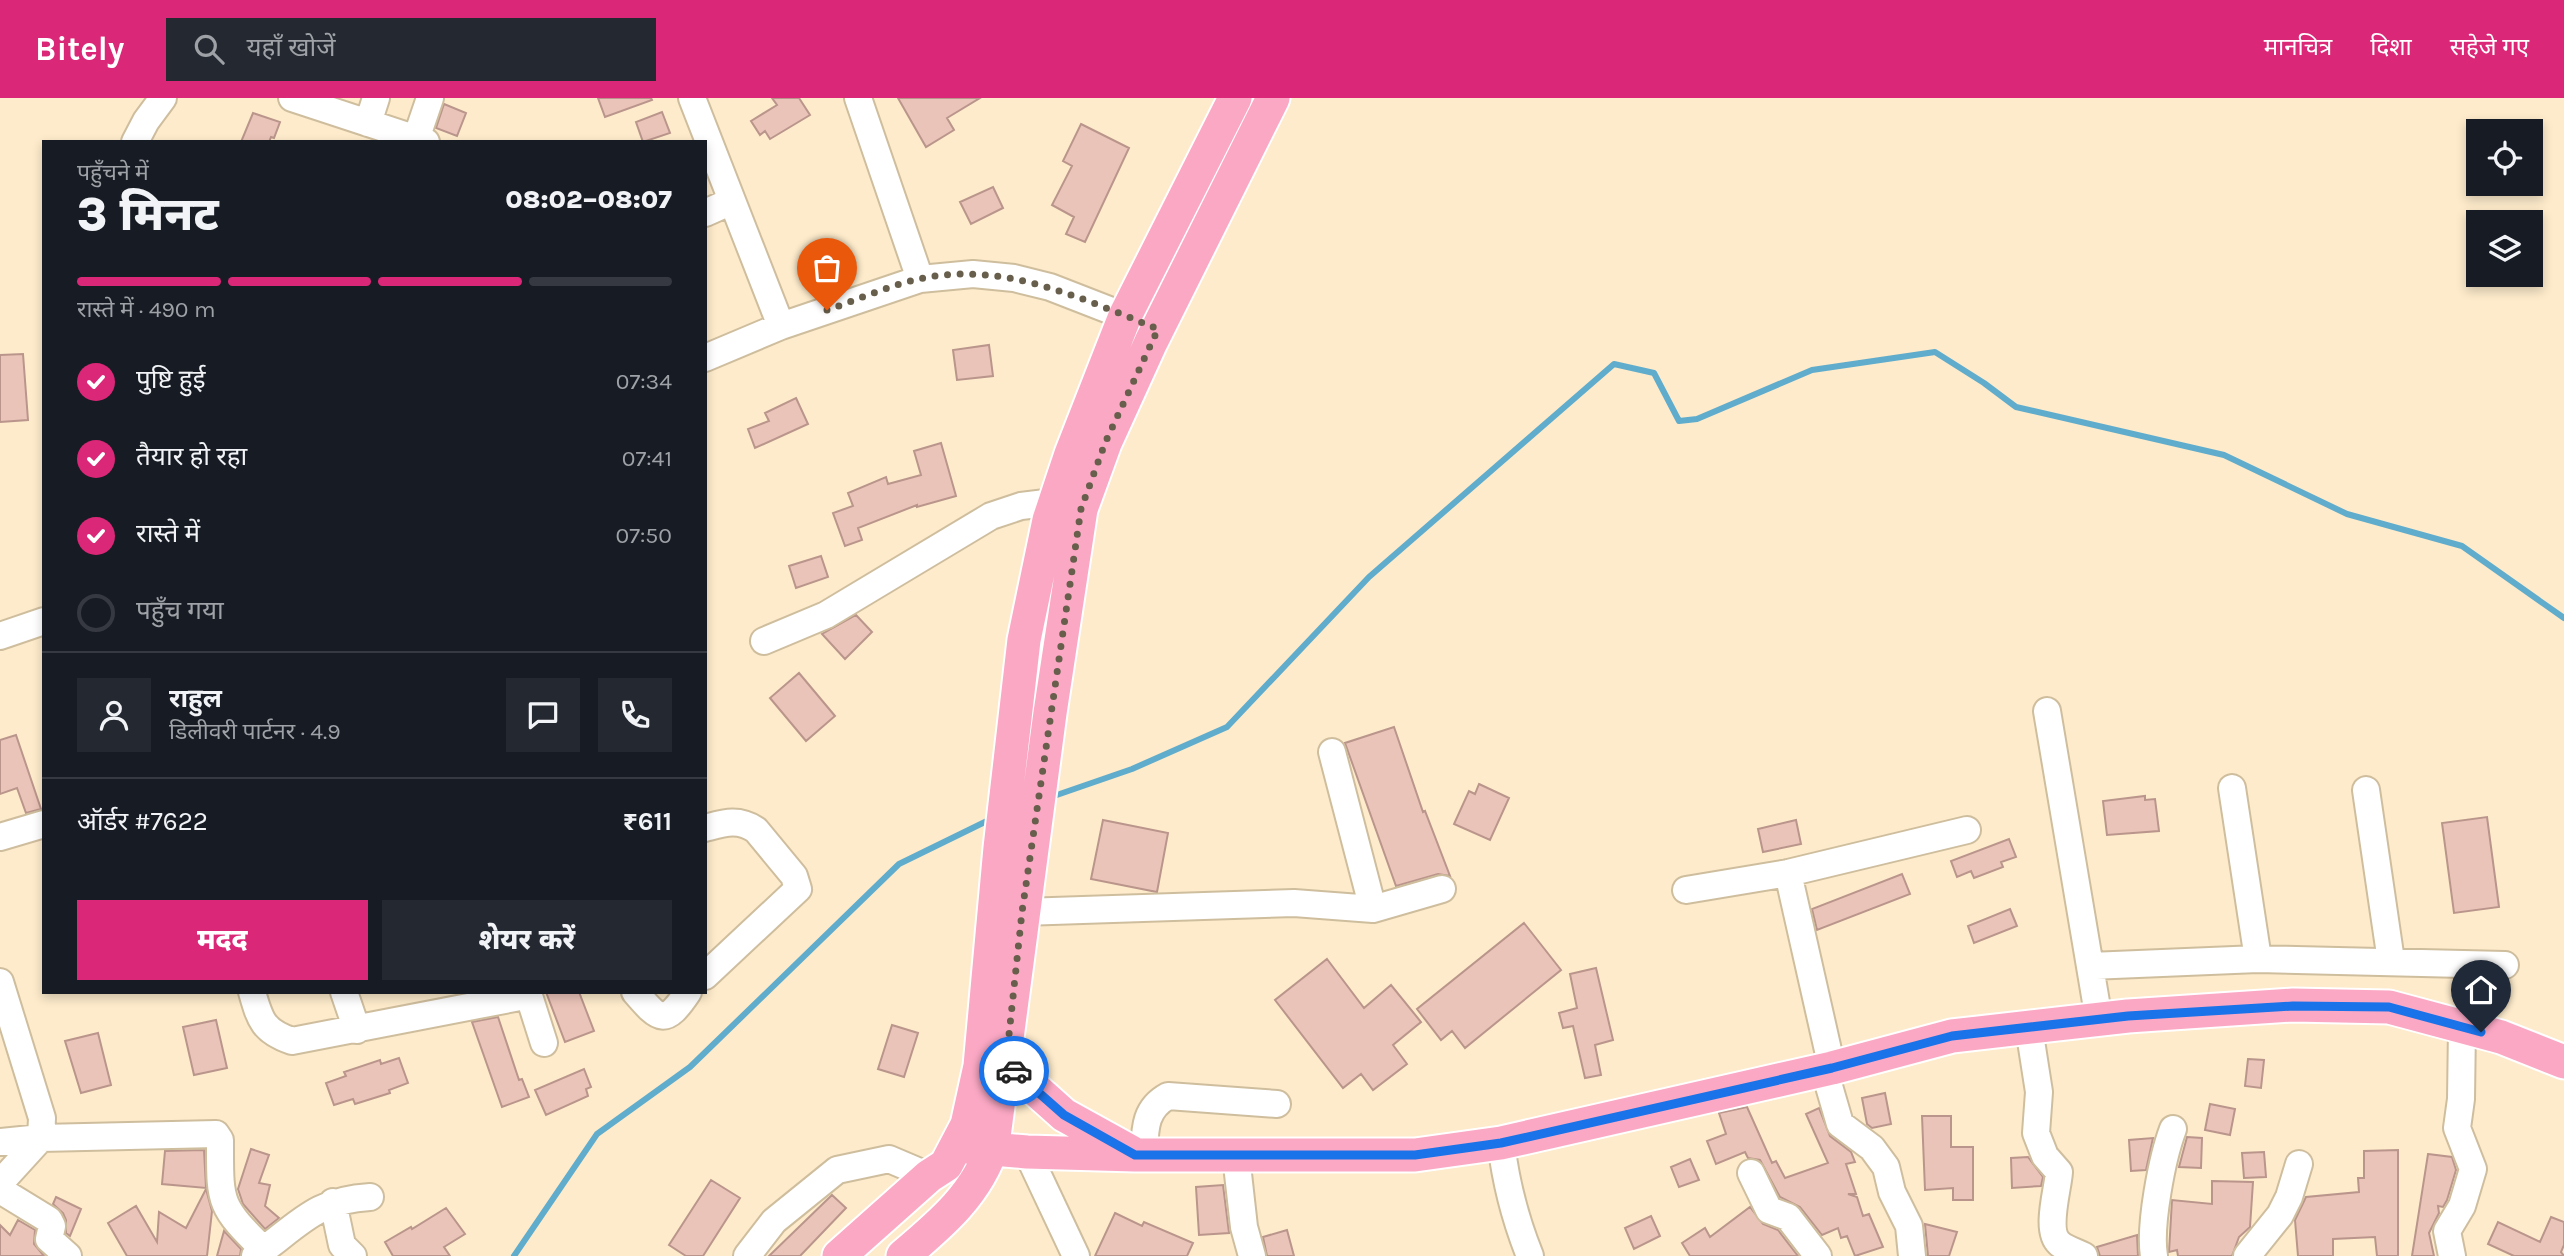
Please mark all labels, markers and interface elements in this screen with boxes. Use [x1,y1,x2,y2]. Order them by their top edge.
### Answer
search box [166,18,656,81]
text: Bitely [35,30,124,68]
icon: search [190,30,228,68]
text: यहाँ खोजें [246,32,335,63]
text: मानचित्र [2264,33,2332,61]
text: दिशा [2370,33,2412,61]
text: सहेजे गए [2450,33,2529,61]
map controls [2466,119,2543,287]
button: locate [2466,119,2543,196]
text: पहुँचने में [77,159,149,186]
text: 08:02–08:07 [505,184,672,215]
text: 3 मिनट [77,188,219,242]
button: layers [2466,210,2543,287]
pin [797,238,857,310]
icon: bag [808,249,846,287]
text: रास्ते में · 490 m [77,296,215,323]
icon: check [77,363,115,401]
text: पुष्टि हुई [136,364,205,395]
text: 07:34 [616,368,672,395]
icon: check [77,440,115,478]
text: तैयार हो रहा [136,441,247,472]
text: 07:41 [622,445,672,472]
icon: check [77,517,115,555]
text: रास्ते में [136,518,200,549]
text: 07:50 [616,522,672,549]
text: पहुँच गया [136,595,224,626]
button: person [77,678,151,752]
button: chat [506,678,580,752]
button: phone [598,678,672,752]
text: राहुल [169,683,222,714]
text: डिलीवरी पार्टनर · 4.9 [169,718,341,745]
text: ऑर्डर #7622 [77,806,208,837]
text: ₹611 [623,806,672,837]
button: मदद [77,900,368,980]
button: शेयर करें [382,900,672,980]
pin [2451,960,2511,1032]
icon: home [2462,971,2500,1009]
courier [979,1036,1049,1106]
icon: car [995,1052,1033,1090]

